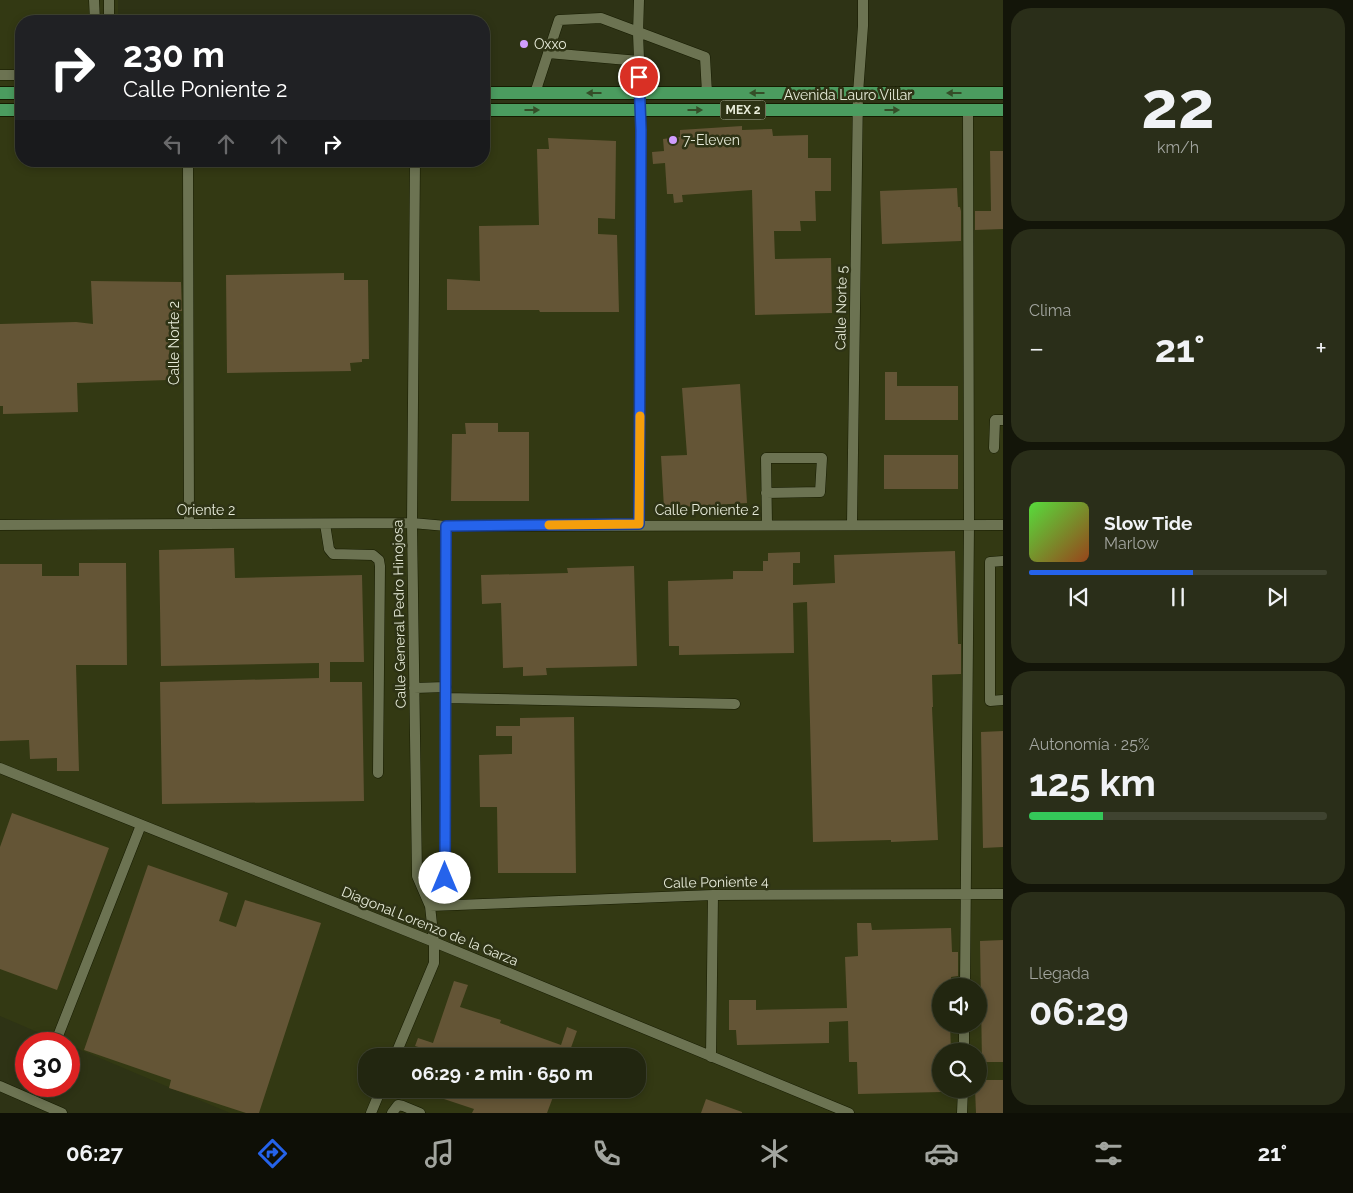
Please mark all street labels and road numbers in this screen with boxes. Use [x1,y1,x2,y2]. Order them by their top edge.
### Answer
street label: Avenida Lauro Villar [784,87,912,103]
road number: MEX 2 [720,100,766,120]
street label: Calle Norte 5 [832,265,850,350]
street label: Calle Norte 2 [166,301,182,385]
street label: Oriente 2 [177,502,235,518]
street label: Calle Poniente 2 [655,502,759,518]
street label: Calle General Pedro Hinojosa [389,520,409,708]
street label: Calle Poniente 4 [663,873,769,891]
street label: Diagonal Lorenzo de la Garza [339,883,521,969]

